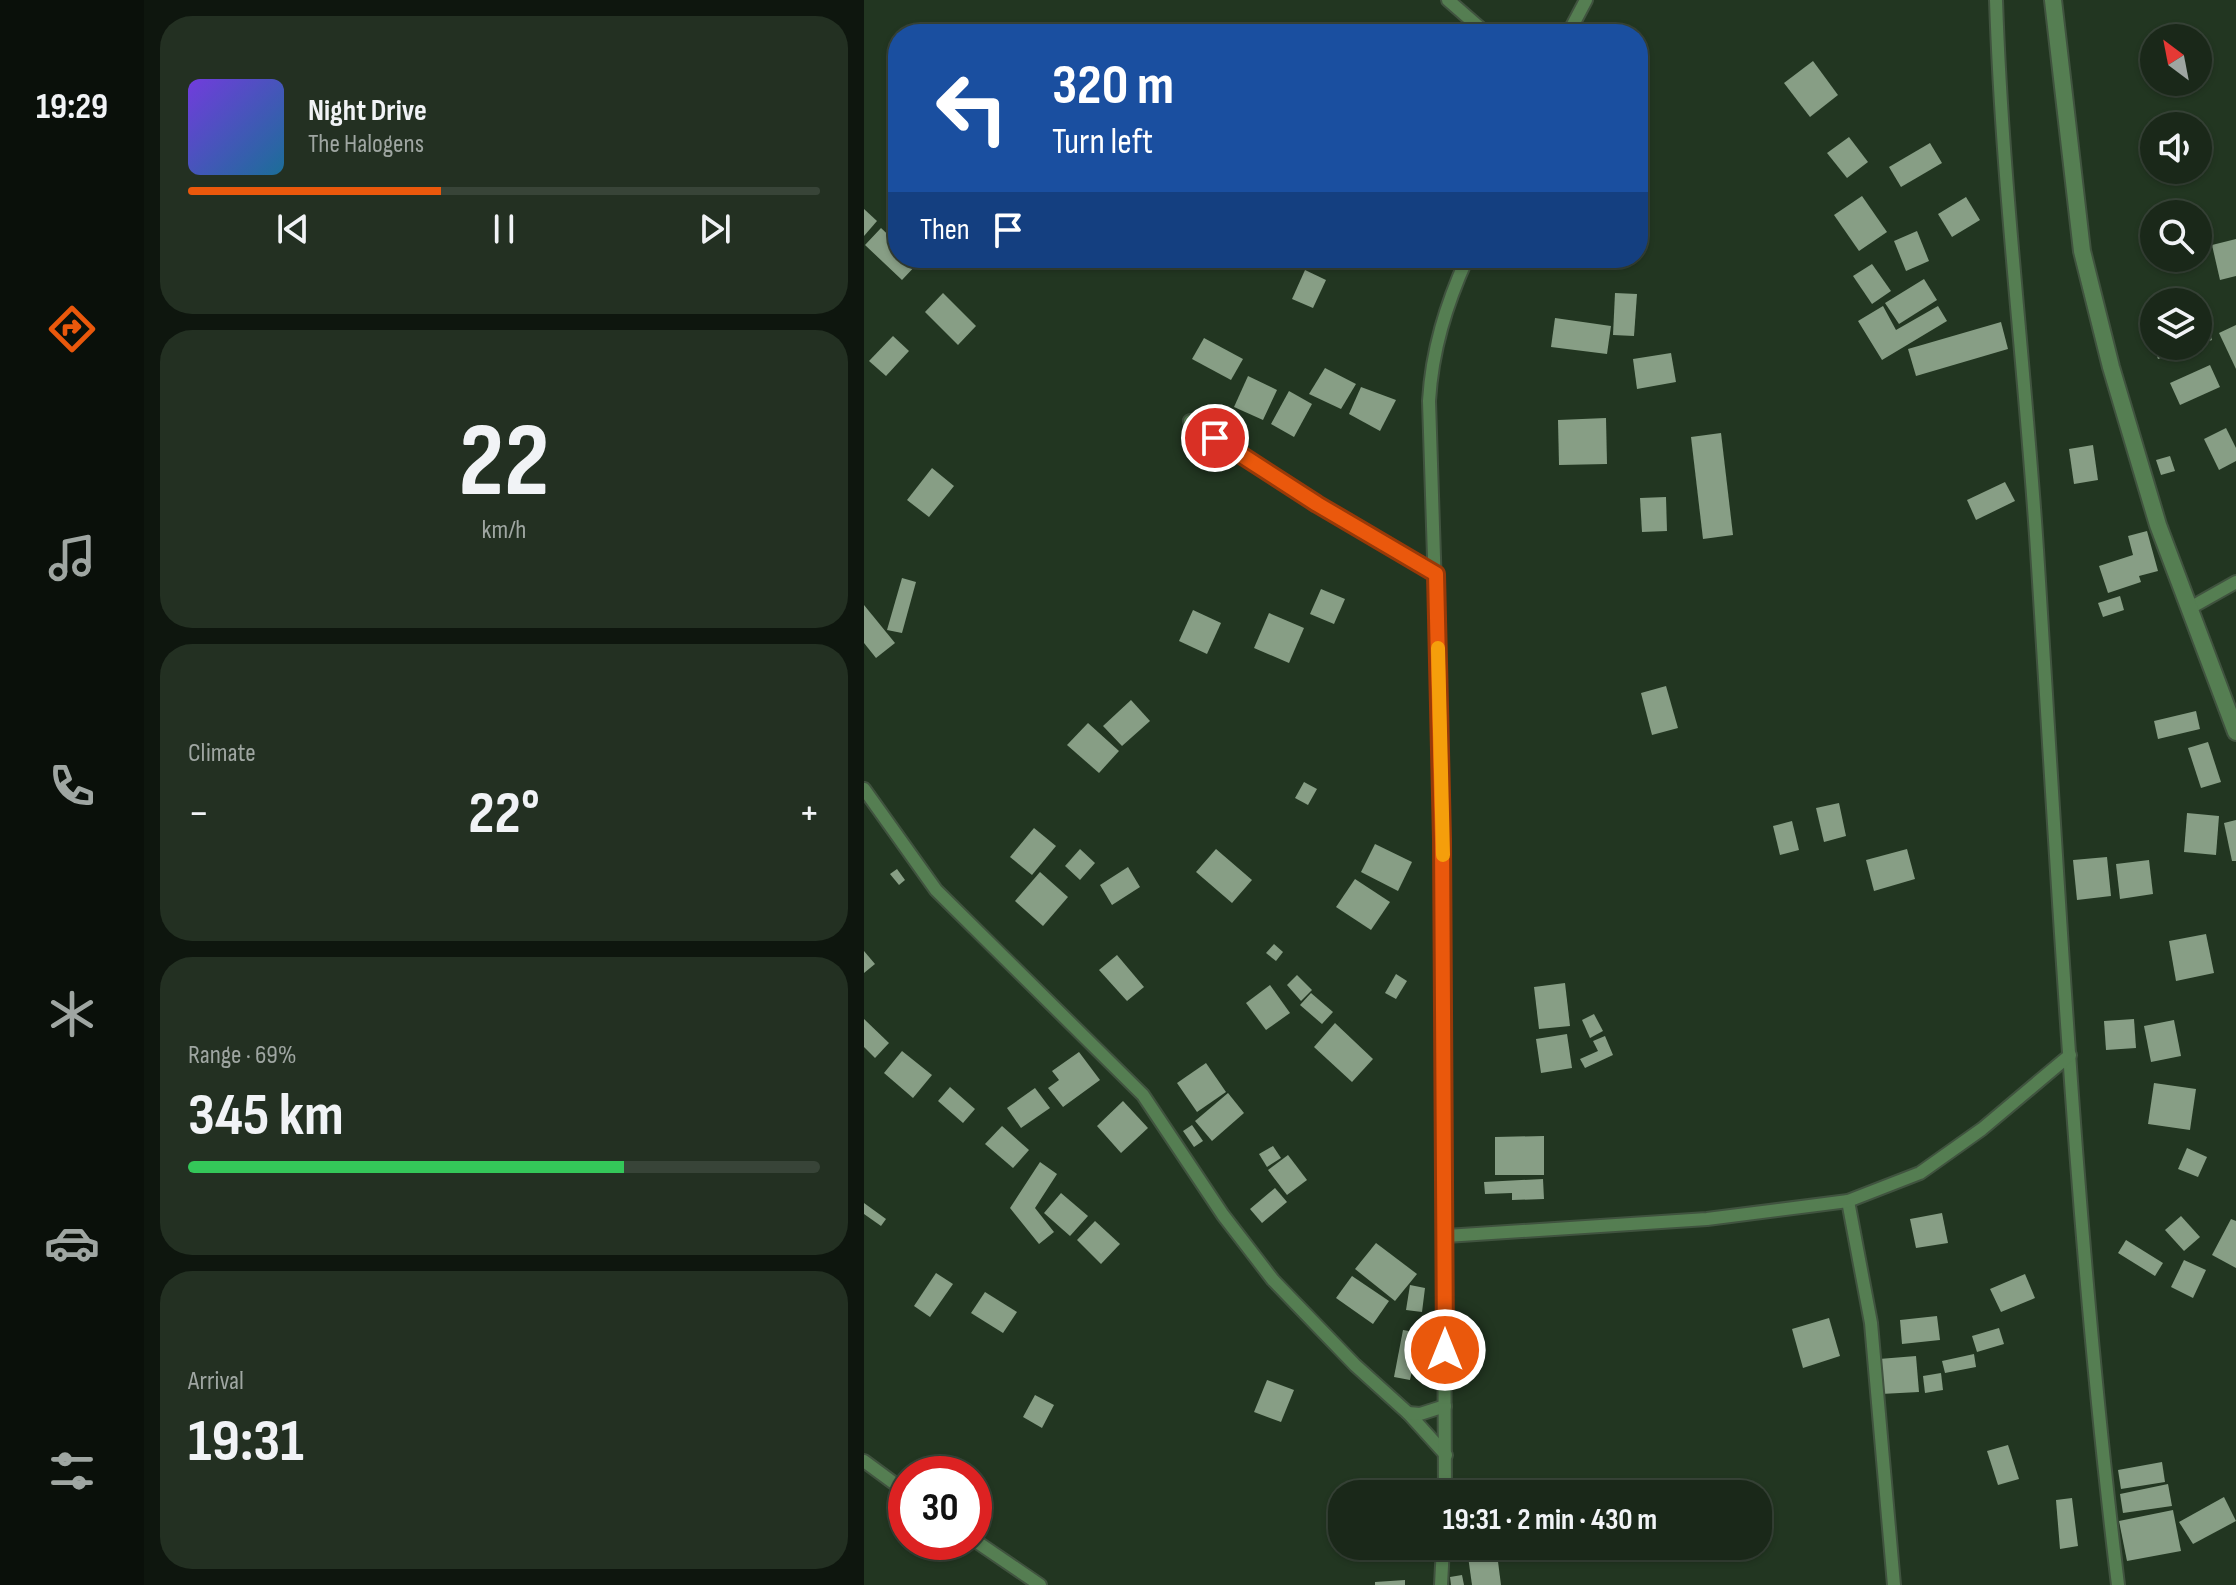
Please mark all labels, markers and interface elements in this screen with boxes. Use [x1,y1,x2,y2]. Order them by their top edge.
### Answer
north arrow [2140,24,2212,96]
map controls [2140,24,2212,360]
text: 320 m [1052,53,1174,120]
icon: left [920,56,1024,160]
text: 19:29 [36,86,108,129]
text: Night Drive [308,93,427,129]
button: sound [2140,112,2212,184]
text: Turn left [1052,121,1153,164]
text: The Halogens [308,129,424,160]
button: search [2140,200,2212,272]
icon: previous [271,207,315,251]
icon: pause [482,207,526,251]
icon: next [693,207,737,251]
icon: arrive [986,208,1030,252]
text: Then [920,212,970,248]
button: layers [2140,288,2212,360]
icon: directions [44,301,100,357]
text: 22 [458,400,550,525]
pin [1181,404,1249,472]
icon: arrive [1193,416,1237,460]
text: km/h [482,515,526,546]
icon: music [44,530,100,586]
text: Climate [188,738,256,769]
icon: phone [44,758,100,814]
text: 22° [468,778,540,850]
text: − [188,787,210,840]
text: + [798,787,820,840]
icon: climate [44,986,100,1042]
text: Range · 69% [188,1040,297,1071]
text: 345 km [188,1080,344,1152]
icon: car [44,1215,100,1271]
position arrow [1403,1308,1487,1392]
text: Arrival [188,1366,244,1397]
text: 19:31 [188,1406,304,1478]
icon: filters [44,1443,100,1499]
speed limit sign: 30 [888,1456,992,1560]
text: 19:31 · 2 min · 430 m [1443,1502,1657,1538]

